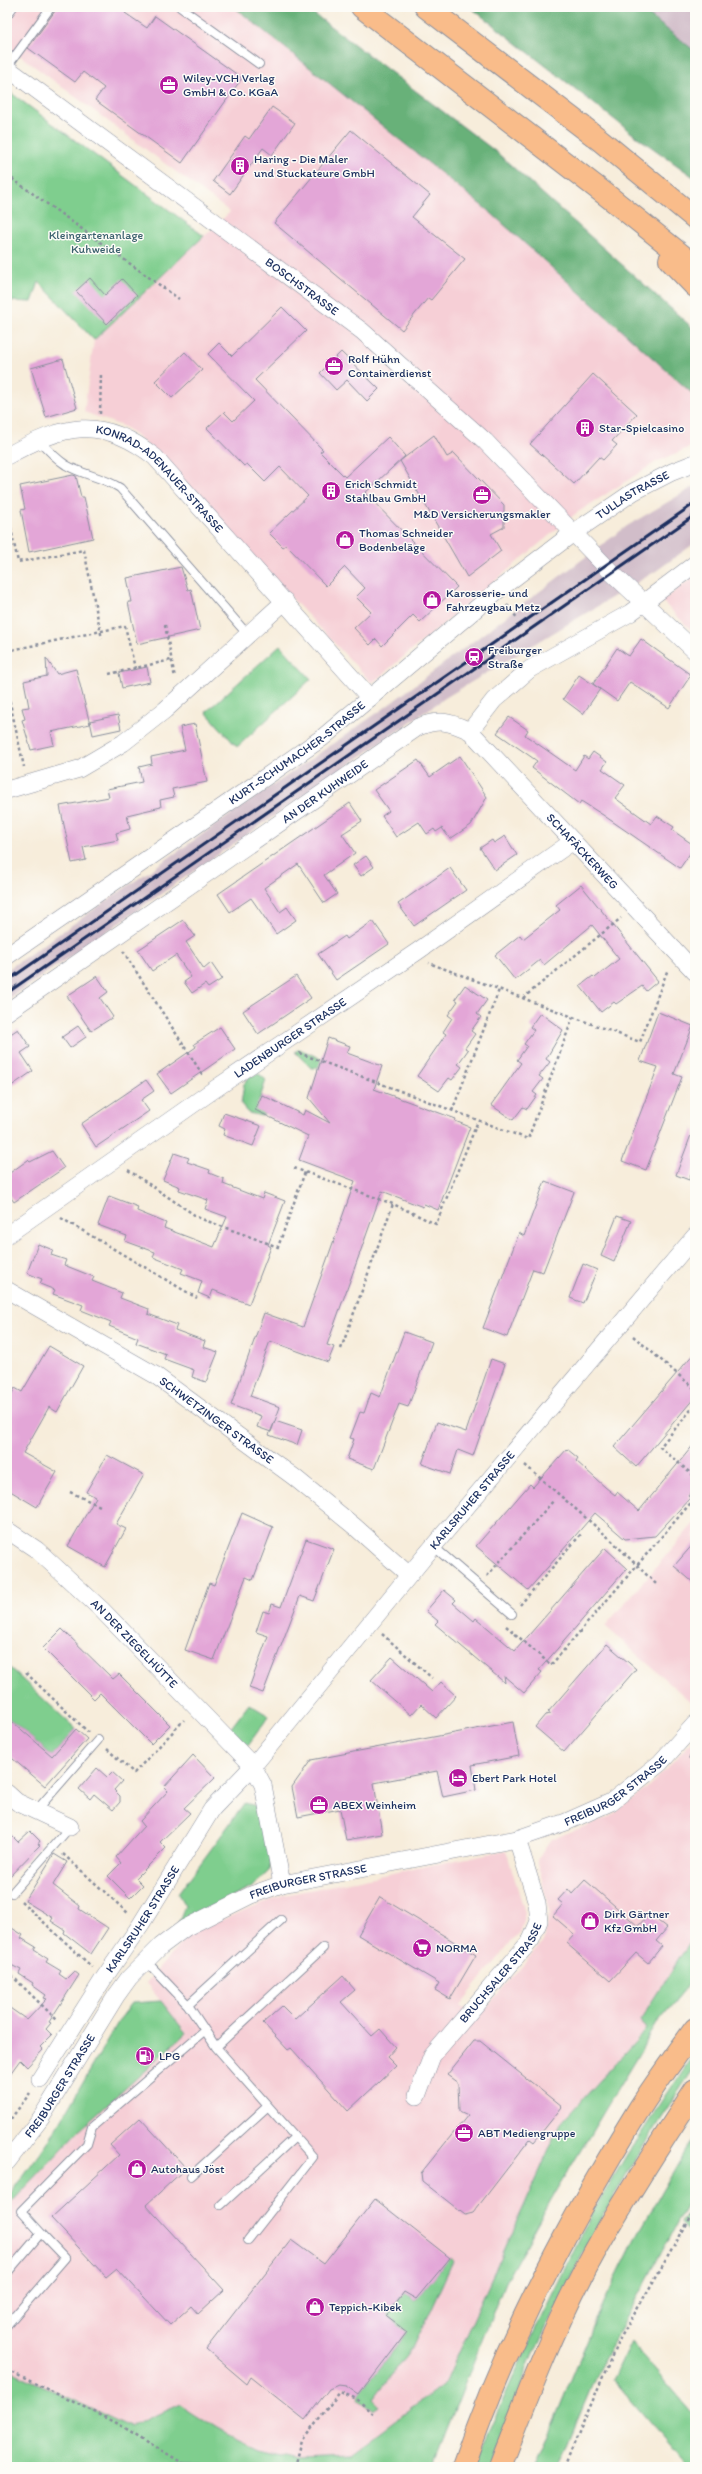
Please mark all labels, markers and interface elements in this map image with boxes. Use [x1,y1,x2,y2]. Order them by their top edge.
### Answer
place label: Wiley-VCH Verlag GmbH & Co. KGaA [183,71,278,99]
office icon: Wiley-VCH Verlag GmbH & Co. KGaA [158,74,180,96]
place label: Haring - Die Maler und Stuckateure GmbH [254,152,375,180]
building icon: Haring - Die Maler und Stuckateure GmbH [229,155,251,177]
park label: Kleingartenanlage Kuhweide [49,228,144,256]
street label: BOSCHSTRASSE [262,255,342,318]
place label: Rolf Hühn Containerdienst [348,352,432,380]
office icon: Rolf Hühn Containerdienst [323,355,345,377]
building icon: Star-Spielcasino [574,417,596,439]
place label: Star-Spielcasino [599,421,684,435]
street label: KONRAD-ADENAUER-STRASSE [95,422,226,536]
street label: TULLASTRASSE [593,467,672,522]
place label: Erich Schmidt Stahlbau GmbH [345,477,426,505]
building icon: Erich Schmidt Stahlbau GmbH [320,480,342,502]
office icon: M&D Versicherungsmakler [471,484,493,506]
place label: M&D Versicherungsmakler [414,507,551,521]
place label: Thomas Schneider Bodenbeläge [359,526,454,554]
shop icon: Thomas Schneider Bodenbeläge [334,529,356,551]
place label: Karosserie- und Fahrzeugbau Metz [446,586,541,614]
shop icon: Karosserie- und Fahrzeugbau Metz [421,589,443,611]
place label: Freiburger Straße [488,643,542,671]
station icon: Freiburger Straße [463,646,485,668]
street label: KURT-SCHUMACHER-STRASSE [226,698,368,808]
street label: AN DER KUHWEIDE [279,757,371,826]
street label: SCHAFÄCKERWEG [544,811,621,892]
street label: LADENBURGER STRASSE [231,995,349,1081]
street label: SCHWETZINGER STRASSE [157,1374,277,1467]
street label: KARLSRUHER STRASSE [427,1448,518,1552]
street label: AN DER ZIEGELHÜTTE [88,1596,181,1691]
street label: FREIBURGER STRASSE [562,1753,670,1829]
hotel icon: Ebert Park Hotel [447,1767,469,1789]
place label: Ebert Park Hotel [472,1771,557,1785]
office icon: ABEX Weinheim [308,1794,330,1816]
place label: ABEX Weinheim [333,1798,416,1812]
street label: FREIBURGER STRASSE [248,1861,368,1902]
street label: KARLSRUHER STRASSE [103,1863,182,1975]
place label: Dirk Gärtner Kfz GmbH [604,1907,670,1935]
shop icon: Dirk Gärtner Kfz GmbH [579,1910,601,1932]
street label: BRUCHSALER STRASSE [456,1920,545,2026]
supermarket icon: NORMA [411,1937,433,1959]
place label: NORMA [436,1941,478,1955]
street label: FREIBURGER STRASSE [22,2031,98,2140]
fuel station icon: LPG [134,2045,156,2067]
place label: LPG [159,2049,180,2063]
office icon: ABT Mediengruppe [453,2122,475,2144]
place label: ABT Mediengruppe [478,2126,576,2140]
shop icon: Autohaus Jöst [126,2158,148,2180]
place label: Autohaus Jöst [151,2162,225,2176]
shop icon: Teppich-Kibek [304,2296,326,2318]
place label: Teppich-Kibek [329,2300,402,2314]

